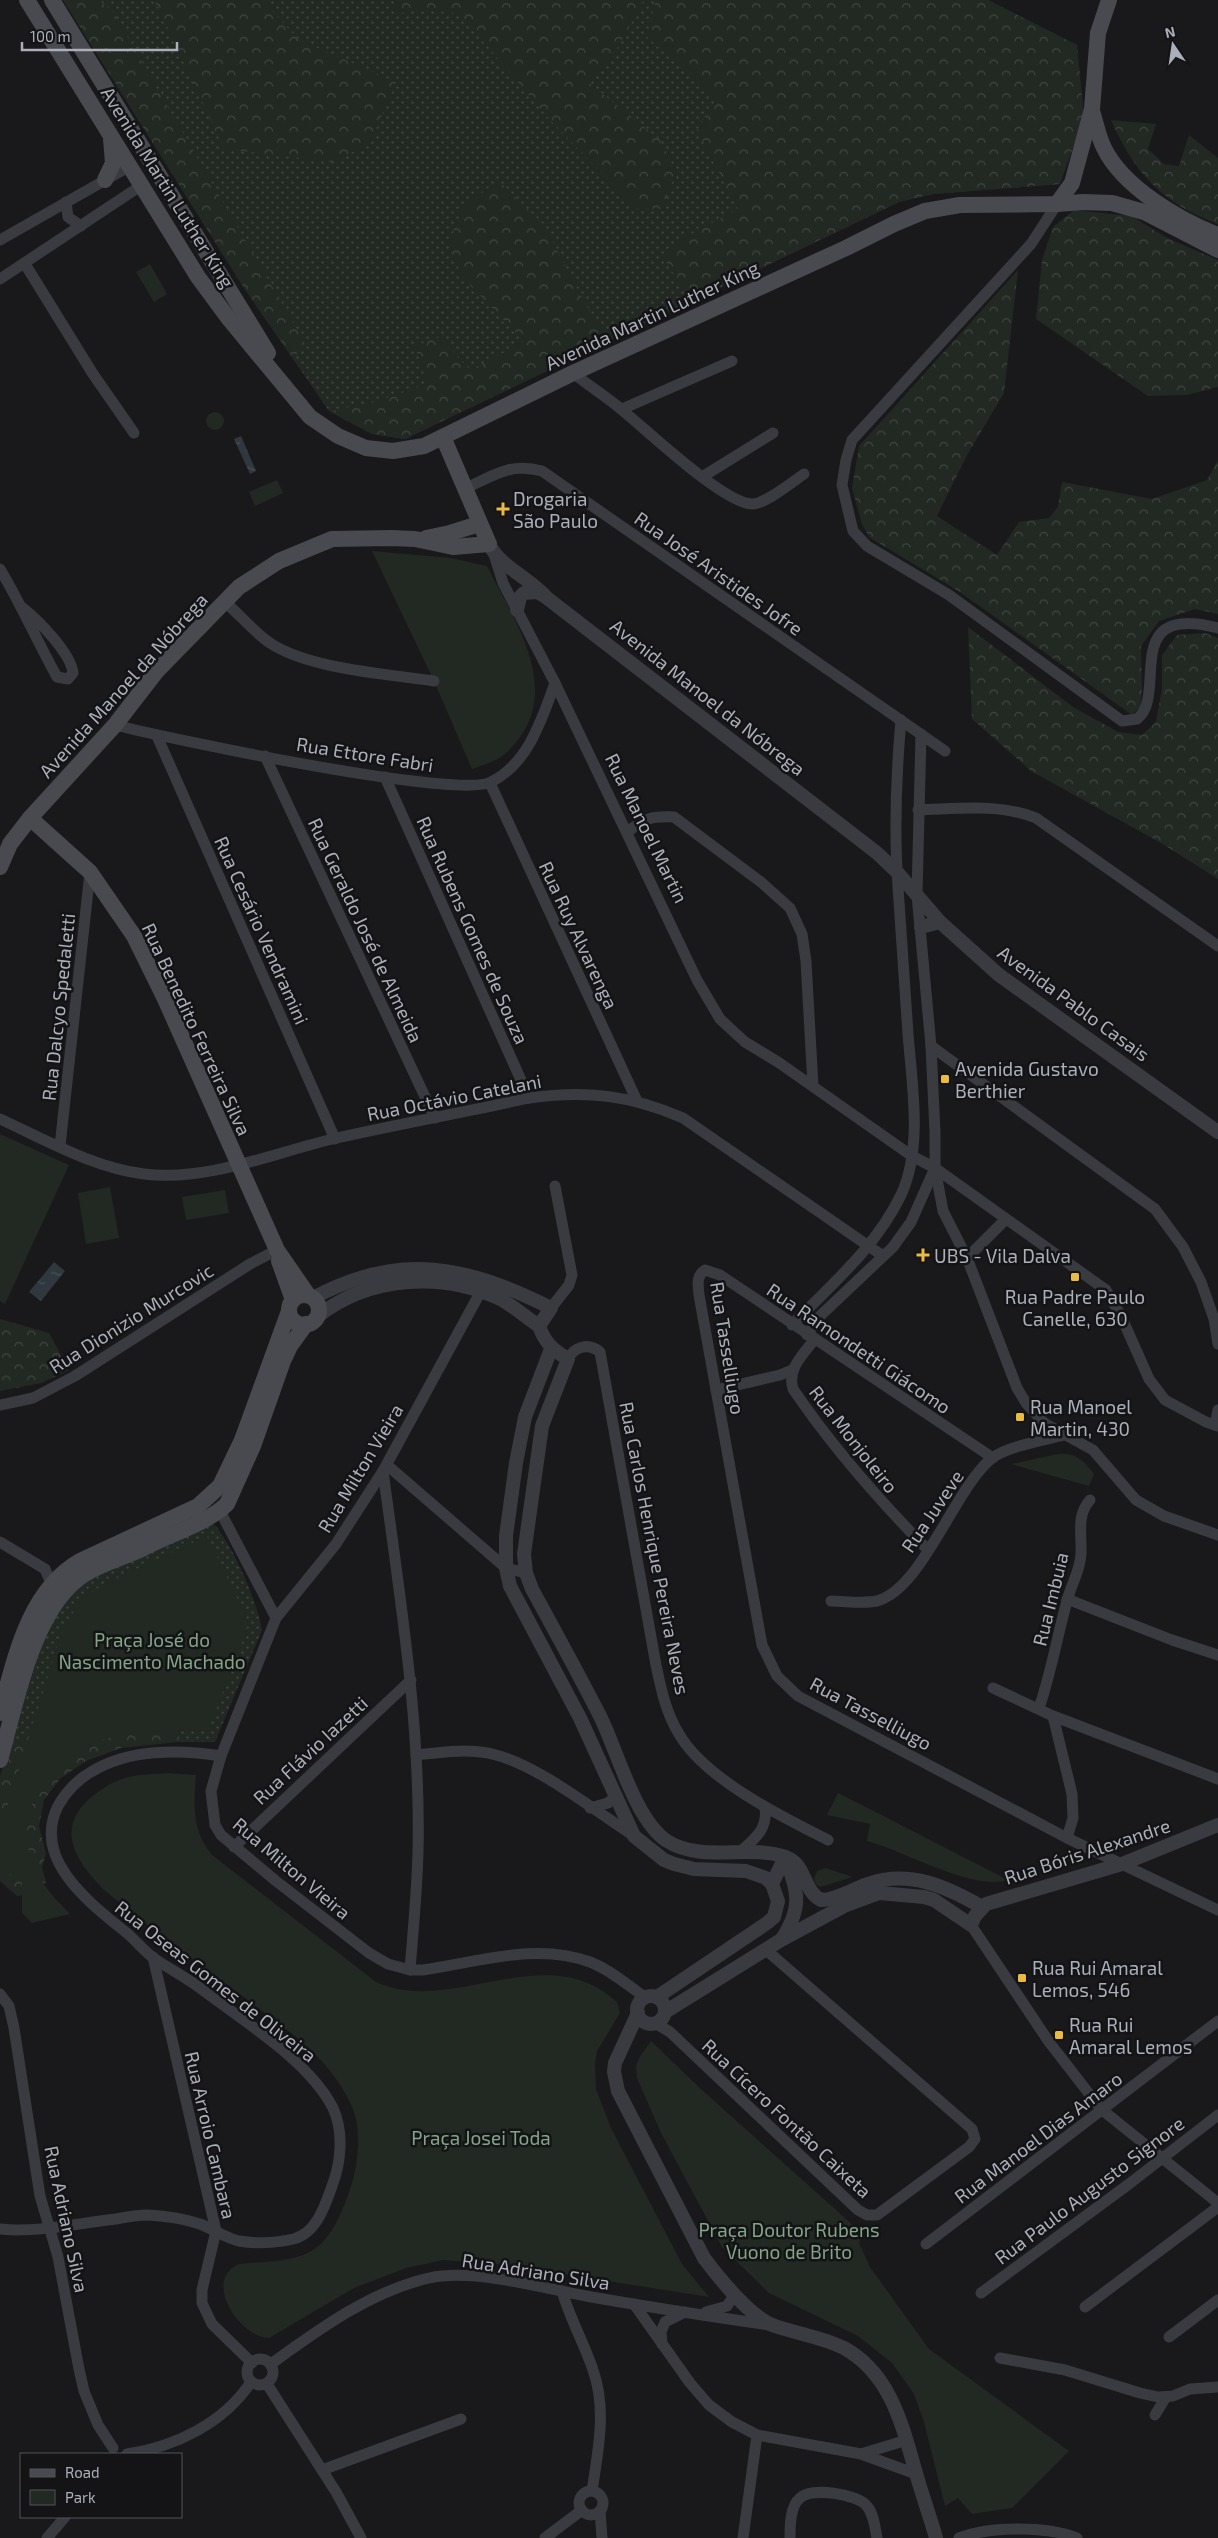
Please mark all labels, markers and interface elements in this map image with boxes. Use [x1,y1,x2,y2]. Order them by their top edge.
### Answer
scale bar [22,20,178,52]
north arrow [1148,20,1198,70]
text: N [1163,22,1177,41]
text: 100 m [30,27,71,45]
street label: Avenida Martin Luther King [97,82,240,292]
street label: Avenida Martin Luther King [542,255,763,375]
place label: Drogaria São Paulo [513,487,598,532]
marker: Drogaria São Paulo [497,503,509,515]
street label: Rua José Aristides Jofre [630,506,808,640]
street label: Avenida Manoel da Nóbrega [34,588,212,782]
street label: Avenida Manoel da Nóbrega [606,614,810,780]
street label: Rua Ettore Fabri [295,732,435,776]
street label: Rua Manoel Martin [601,749,693,907]
street label: Rua Rubens Gomes de Souza [412,813,534,1047]
street label: Rua Geraldo José de Almeida [304,814,428,1046]
street label: Rua Cesário Vendramini [210,832,314,1028]
street label: Rua Ruy Alvarenga [535,858,623,1012]
street label: Rua Dalcyo Spedaletti [37,912,79,1102]
street label: Rua Benedito Ferreira Silva [138,919,256,1139]
street label: Avenida Pablo Casais [994,940,1154,1066]
place label: Avenida Gustavo Berthier [955,1057,1099,1102]
street label: Rua Octávio Catelani [365,1069,543,1125]
marker: Avenida Gustavo Berthier [939,1073,951,1085]
place label: UBS - Vila Dalva [934,1244,1071,1267]
marker: UBS - Vila Dalva [916,1248,930,1262]
street label: Rua Dionizio Murcovic [45,1258,217,1378]
marker: Rua Padre Paulo Canelle, 630 [1069,1271,1081,1283]
street label: Rua Ramondetti Giácomo [763,1278,955,1418]
street label: Rua Tasselliugo [706,1280,750,1416]
place label: Rua Padre Paulo Canelle, 630 [1005,1285,1145,1330]
street label: Rua Monjoleiro [805,1381,903,1497]
place label: Rua Manoel Martin, 430 [1030,1395,1132,1440]
street label: Rua Milton Vieira [312,1399,408,1537]
street label: Rua Carlos Henrique Pereira Neves [615,1400,695,1696]
marker: Rua Manoel Martin, 430 [1014,1411,1026,1423]
street label: Rua Juveve [896,1465,968,1557]
street label: Rua Imbuia [1027,1550,1073,1648]
park label: Praça José do Nascimento Machado [58,1628,246,1673]
street label: Rua Tasselliugo [806,1671,936,1755]
street label: Rua Flávio Iazetti [248,1691,372,1809]
street label: Rua Milton Vieira [229,1812,355,1924]
street label: Rua Bóris Alexandre [1001,1813,1173,1889]
street label: Rua Oseas Gomes de Oliveira [111,1895,321,2067]
place label: Rua Rui Amaral Lemos, 546 [1032,1956,1163,2001]
marker: Rua Rui Amaral Lemos, 546 [1016,1972,1028,1984]
place label: Rua Rui Amaral Lemos [1069,2013,1192,2058]
marker: Rua Rui Amaral Lemos [1053,2029,1065,2041]
street label: Rua Cícero Fontão Caixeta [698,2034,876,2202]
street label: Rua Arroio Cambara [181,2049,241,2221]
street label: Rua Manoel Dias Amaro [950,2066,1126,2208]
street label: Rua Paulo Augusto Signore [990,2111,1188,2269]
park label: Praça Josei Toda [411,2126,551,2150]
street label: Rua Adriano Silva [40,2144,94,2294]
park label: Praça Doutor Rubens Vuono de Brito [698,2218,880,2263]
street label: Rua Adriano Silva [460,2248,612,2294]
legend [20,2453,182,2518]
text: Road [65,2463,100,2481]
text: Park [65,2488,96,2506]

